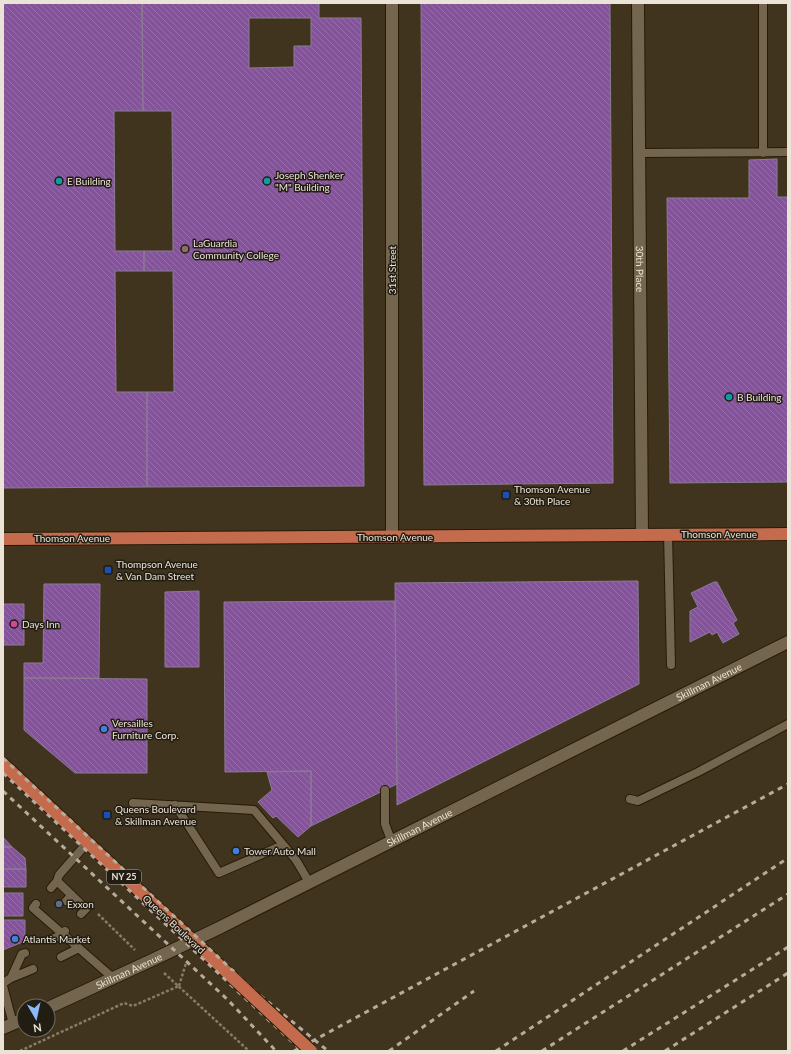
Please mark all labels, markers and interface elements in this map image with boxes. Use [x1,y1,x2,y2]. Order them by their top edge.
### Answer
place label: Joseph Shenker "M" Building [275,169,344,193]
place label: E Building [67,175,111,187]
marker: E Building [54,176,64,186]
marker: Joseph Shenker "M" Building [262,176,272,186]
place label: LaGuardia Community College [193,237,279,261]
marker: LaGuardia Community College [180,244,190,254]
street label: 31st Street [386,245,398,294]
street label: 30th Place [634,246,646,292]
place label: B Building [737,391,782,403]
marker: B Building [724,392,734,402]
place label: Thomson Avenue & 30th Place [514,483,590,507]
marker: Thomson Avenue & 30th Place [501,490,511,500]
street label: Thomson Avenue [681,528,757,540]
street label: Thomson Avenue [357,531,433,543]
street label: Thomson Avenue [34,532,110,544]
place label: Thompson Avenue & Van Dam Street [116,558,198,582]
marker: Thompson Avenue & Van Dam Street [103,565,113,575]
place label: Days Inn [22,618,60,630]
marker: Days Inn [9,619,19,629]
street label: Skillman Avenue [674,660,744,703]
place label: Versailles Furniture Corp. [112,717,179,741]
marker: Versailles Furniture Corp. [99,724,109,734]
place label: Queens Boulevard & Skillman Avenue [115,803,196,827]
street label: Skillman Avenue [385,806,454,849]
marker: Queens Boulevard & Skillman Avenue [102,810,112,820]
place label: Tower Auto Mall [244,845,316,857]
marker: Tower Auto Mall [231,846,241,856]
road number: NY 25 [107,870,141,884]
street label: Queens Boulevard [140,892,208,956]
place label: Exxon [67,898,94,910]
marker: Exxon [54,899,64,909]
place label: Atlantis Market [23,933,91,945]
marker: Atlantis Market [10,934,20,944]
street label: Skillman Avenue [94,950,164,991]
north arrow [16,998,56,1038]
text: N [32,1021,43,1035]

